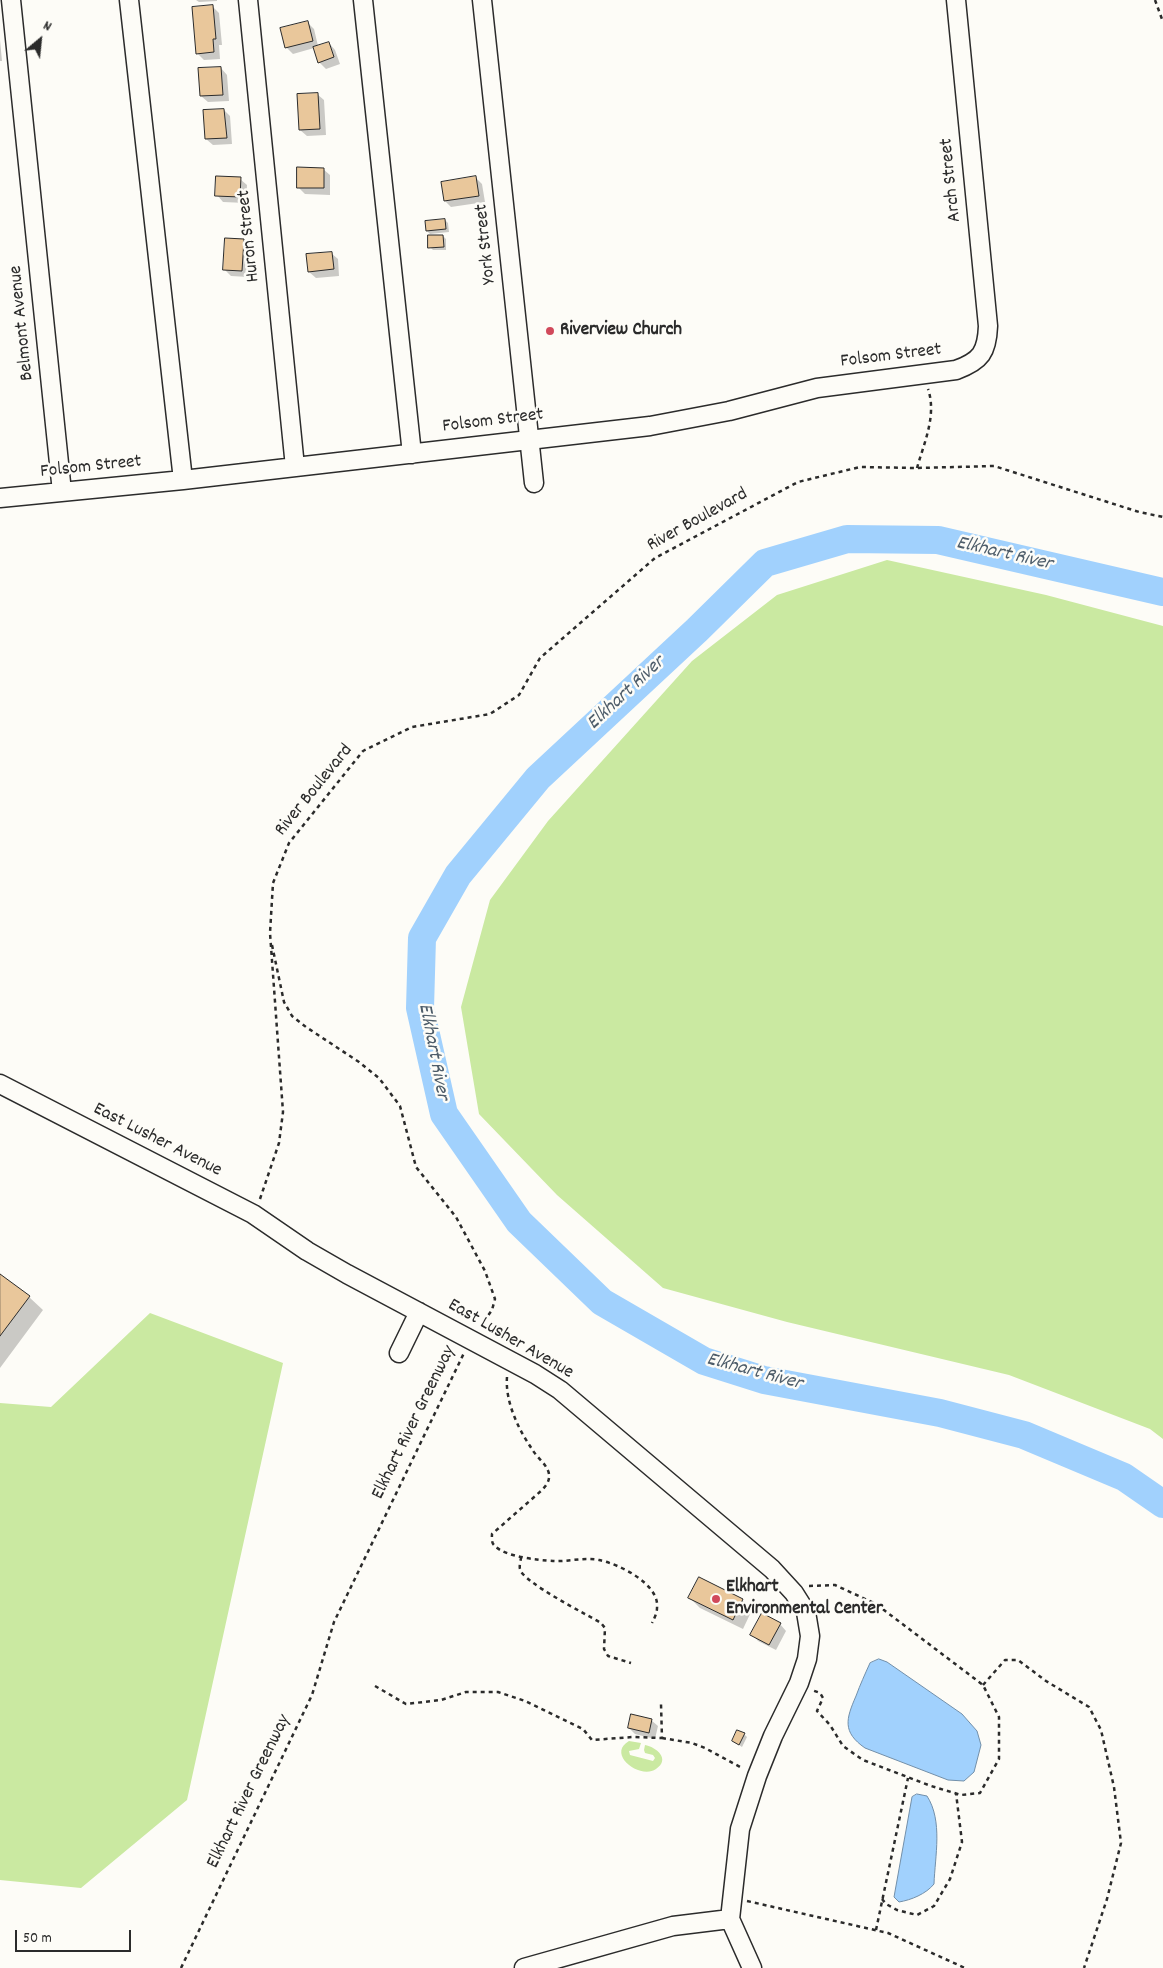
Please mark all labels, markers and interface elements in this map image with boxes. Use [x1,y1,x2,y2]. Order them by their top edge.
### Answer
north arrow [15,15,65,65]
text: N [39,16,55,37]
street label: Arch Street [936,137,968,223]
street label: Huron Street [234,189,266,283]
street label: York Street [471,203,503,285]
street label: Belmont Avenue [6,264,40,382]
place label: Riverview Church [560,320,682,342]
marker: Riverview Church [544,325,556,337]
street label: Folsom Street [839,340,943,374]
street label: Folsom Street [441,405,545,439]
street label: Folsom Street [39,451,143,485]
street label: River Boulevard [644,484,752,558]
water label: Elkhart River [954,532,1054,578]
water label: Elkhart River [583,652,671,736]
street label: River Boulevard [271,740,359,842]
water label: Elkhart River [411,1002,453,1102]
street label: East Lusher Avenue [89,1099,225,1183]
street label: East Lusher Avenue [443,1295,577,1385]
street label: Elkhart River Greenway [368,1342,462,1504]
water label: Elkhart River [704,1349,804,1397]
place label: Elkhart Environmental Center [726,1577,883,1621]
marker: Elkhart Environmental Center [710,1593,722,1605]
street label: Elkhart River Greenway [203,1711,297,1873]
scale bar [18,1920,134,1952]
text: 50 m [23,1928,52,1950]

